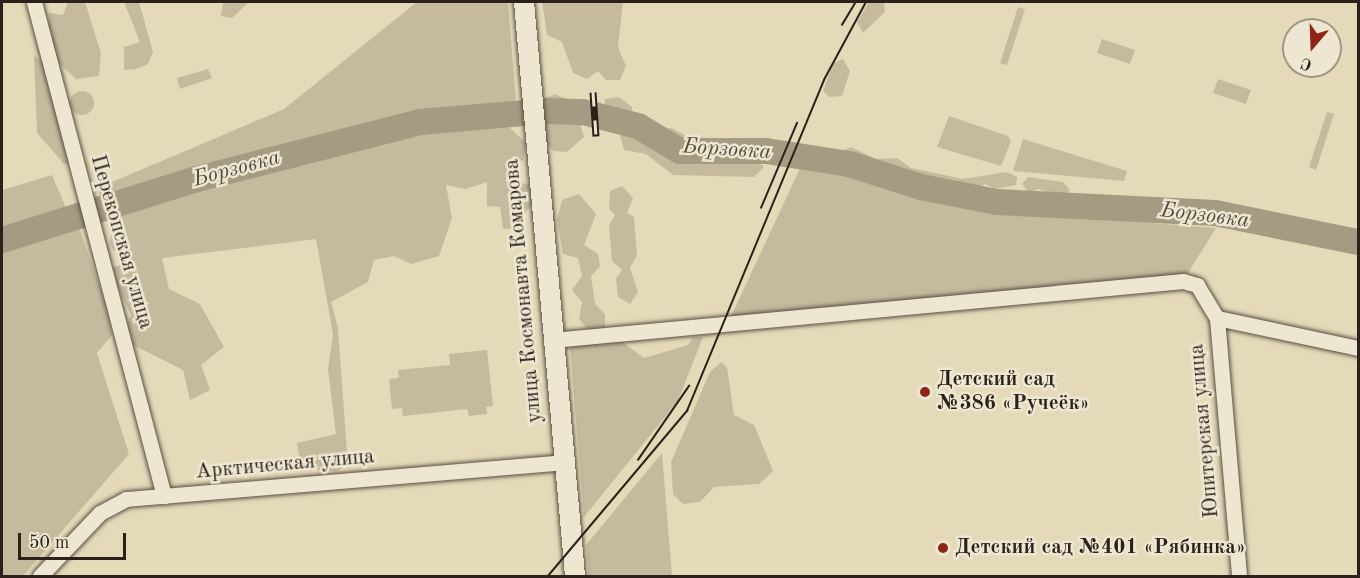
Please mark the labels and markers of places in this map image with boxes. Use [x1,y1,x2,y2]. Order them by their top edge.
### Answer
place label: Детский сад №386 «Ручеёк» [937,367,1090,417]
marker: Детский сад №386 «Ручеёк» [918,385,932,399]
place label: Детский сад №401 «Рябинка» [955,535,1246,561]
marker: Детский сад №401 «Рябинка» [936,541,950,555]

